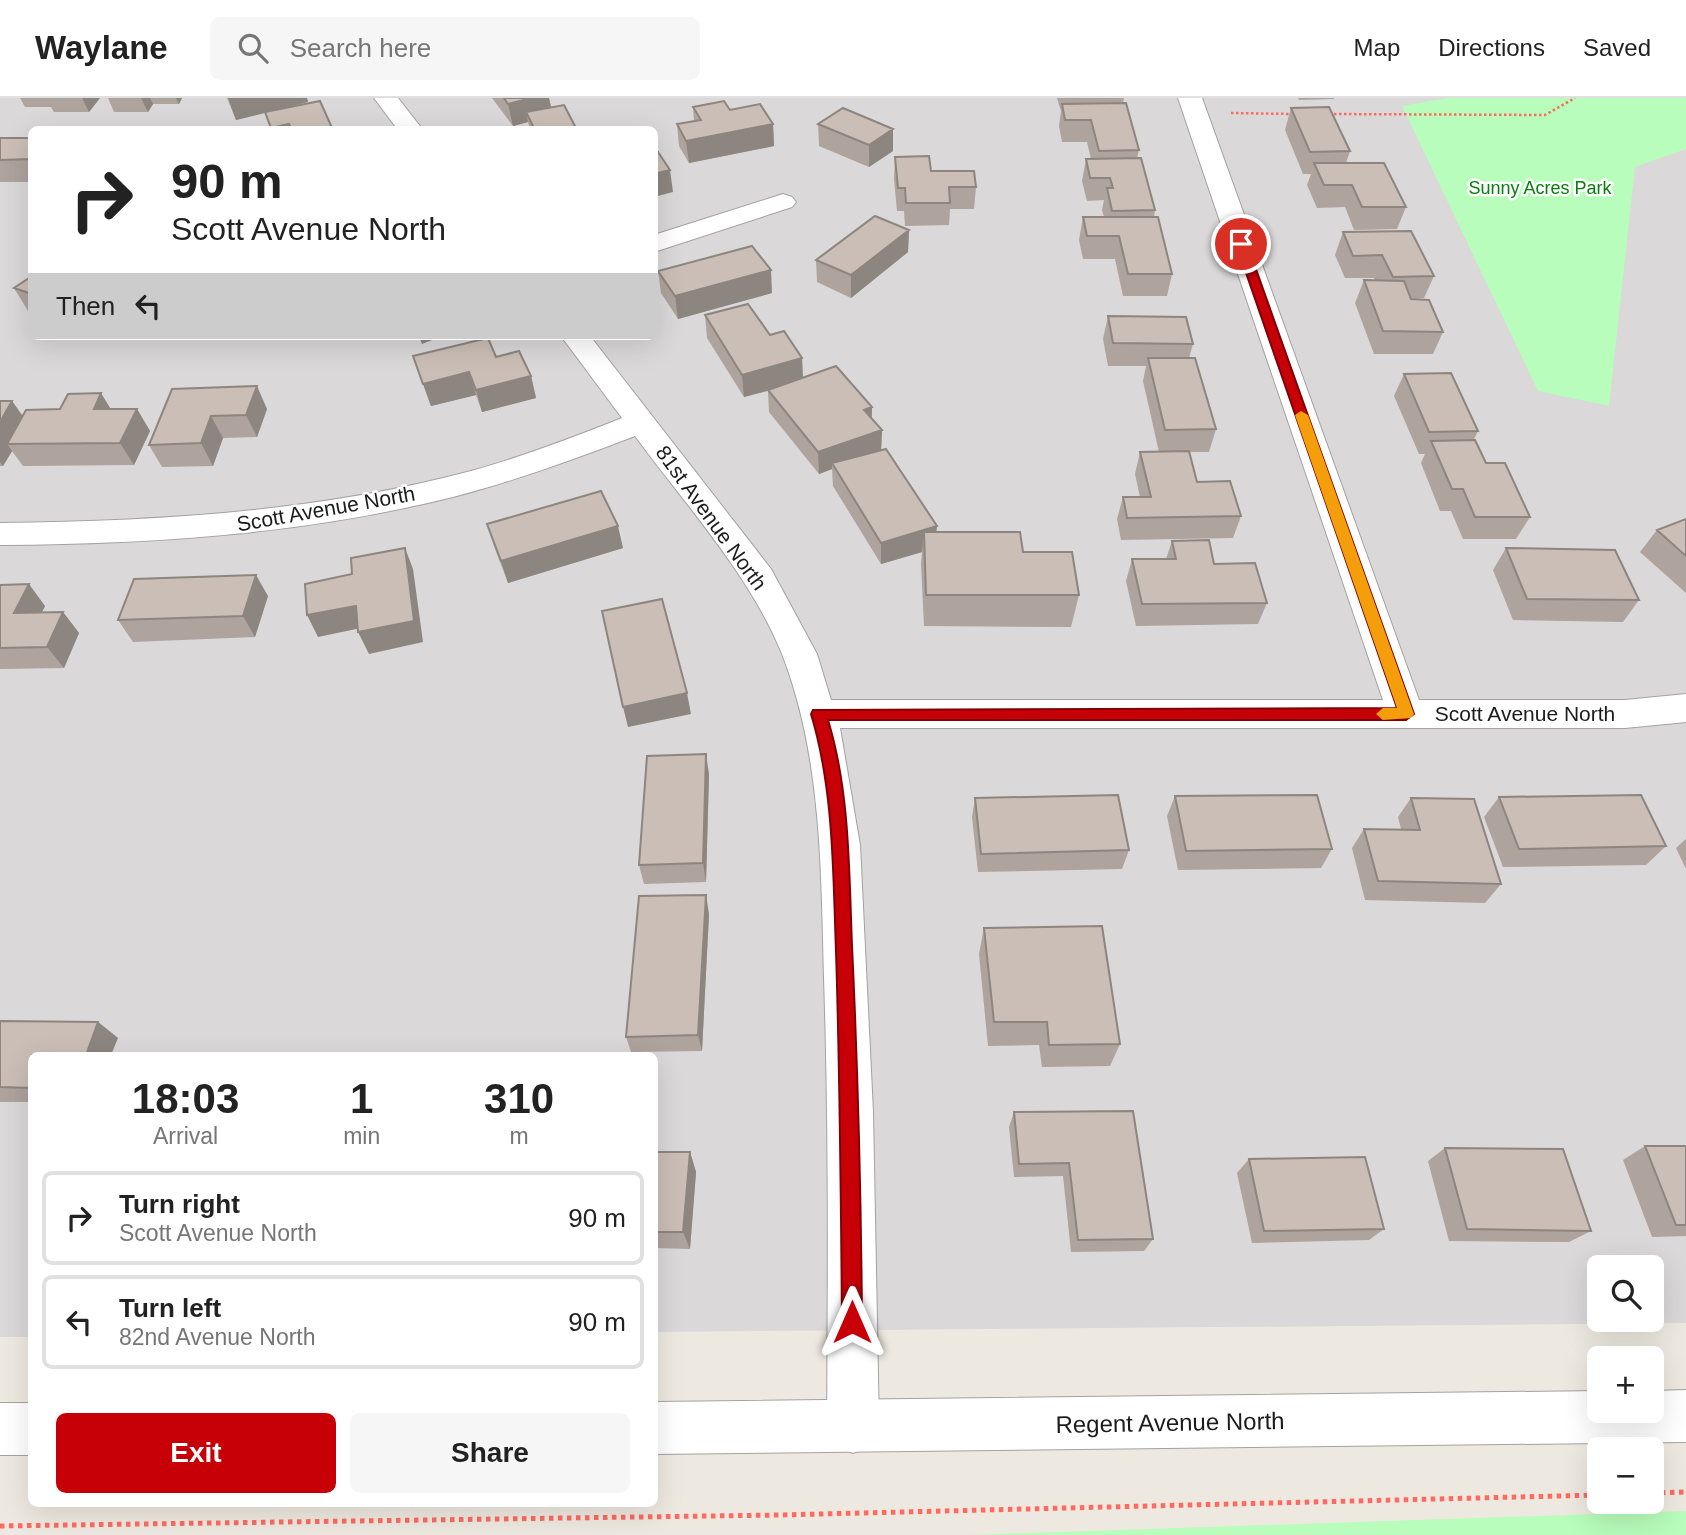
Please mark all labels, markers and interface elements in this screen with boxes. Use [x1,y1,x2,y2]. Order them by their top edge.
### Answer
search box [210,17,700,80]
text: Waylane [35,29,168,66]
icon: search [234,29,272,67]
text: Search here [290,33,431,63]
text: Map [1354,34,1400,61]
text: Directions [1438,34,1545,61]
text: Saved [1583,34,1651,61]
icon: right [56,154,147,245]
text: 90 m [171,154,283,208]
park label: Sunny Acres Park [1468,178,1613,198]
text: Scott Avenue North [171,211,446,247]
pin [1211,214,1271,274]
icon: arrive [1222,225,1260,263]
icon: left [129,287,167,325]
text: Then [56,291,115,321]
street label: 81st Avenue North [651,441,771,594]
street label: Scott Avenue North [235,482,417,536]
street label: Scott Avenue North [1435,702,1615,725]
text: 18:03 [132,1075,239,1122]
text: 1 [350,1075,373,1122]
text: 310 [484,1075,554,1122]
text: Arrival [153,1123,218,1149]
text: min [343,1123,380,1149]
text: m [510,1123,529,1149]
text: Turn right [119,1189,240,1219]
icon: right [60,1199,98,1237]
text: 90 m [568,1203,626,1233]
text: Scott Avenue North [119,1220,317,1246]
map controls [1587,1255,1664,1514]
button: search [1587,1255,1664,1332]
position arrow [815,1285,889,1359]
text: Turn left [119,1293,221,1323]
icon: left [60,1303,98,1341]
text: 90 m [568,1307,626,1337]
text: 82nd Avenue North [119,1324,316,1350]
button: + [1587,1346,1664,1423]
street label: Regent Avenue North [1055,1407,1285,1438]
button: Exit [56,1413,336,1493]
button: Share [350,1413,630,1493]
button: − [1587,1437,1664,1514]

